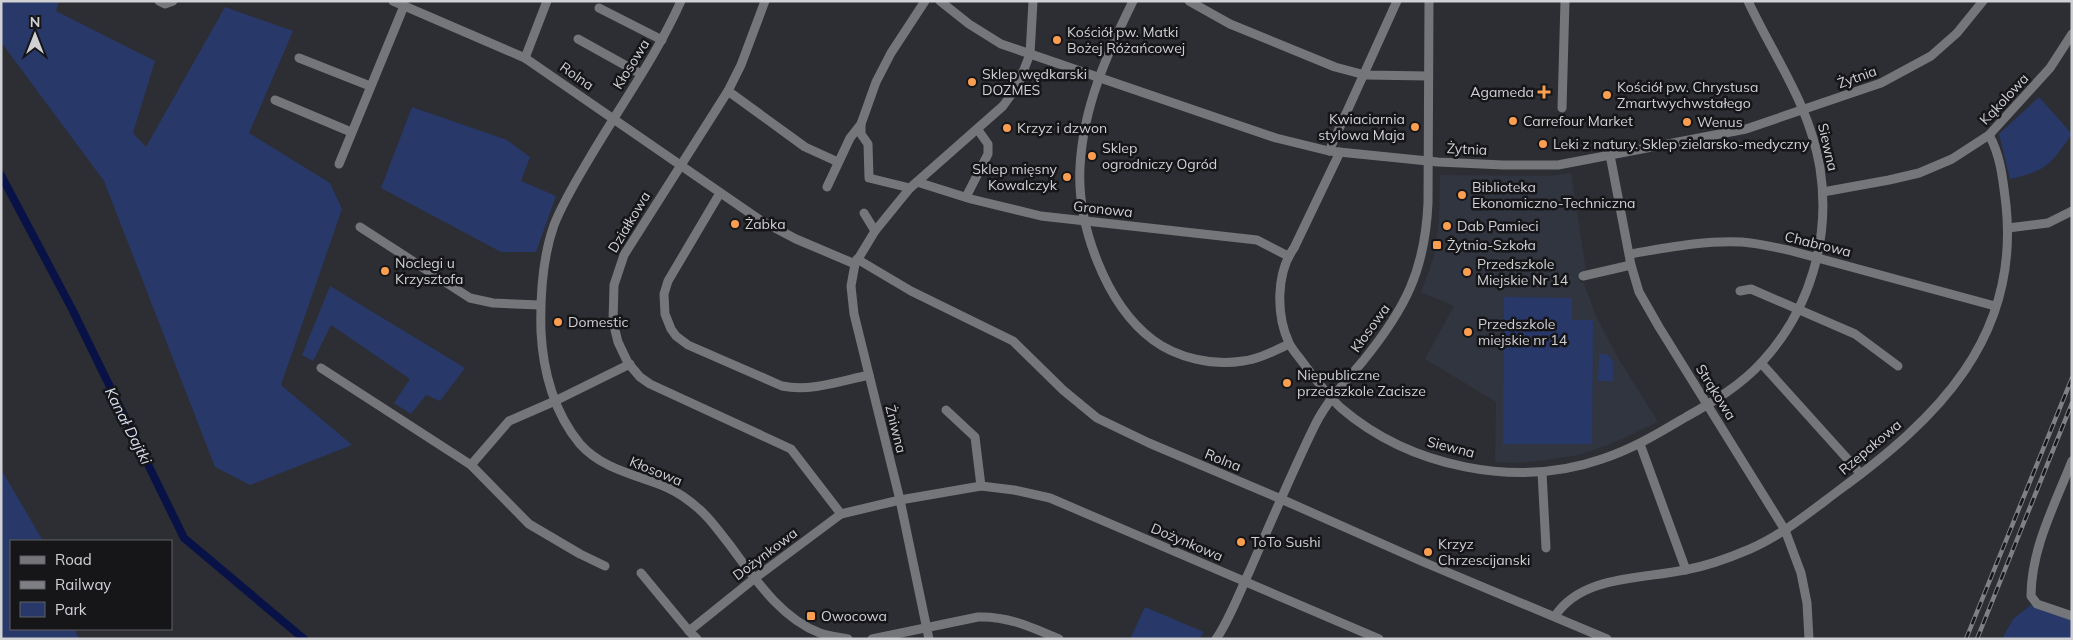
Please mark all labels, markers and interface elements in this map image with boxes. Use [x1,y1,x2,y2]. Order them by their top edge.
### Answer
north arrow [10,10,60,60]
text: N [30,13,40,31]
place label: Kościół pw. Matki Bożej Różańcowej [1067,23,1185,57]
marker: Kościół pw. Matki Bożej Różańcowej [1051,34,1063,46]
street label: Kłosowa [609,36,653,92]
street label: Rolna [556,58,598,94]
street label: Żytnia [1835,62,1879,92]
place label: Sklep wędkarski DOZMES [982,65,1087,99]
street label: Kąkolowa [1976,69,2032,129]
marker: Sklep wędkarski DOZMES [966,76,978,88]
place label: Kościół pw. Chrystusa Zmartwychwstałego [1617,78,1758,112]
place label: Agameda [1470,83,1534,101]
marker: Agameda [1538,86,1550,98]
marker: Kościół pw. Chrystusa Zmartwychwstałego [1601,89,1613,101]
place label: Kwiaciarnia stylowa Maja [1318,110,1405,144]
place label: Carrefour Market [1523,112,1633,130]
place label: Wenus [1697,113,1743,131]
marker: Carrefour Market [1507,115,1519,127]
marker: Wenus [1681,116,1693,128]
place label: Krzyz i dzwon [1017,119,1107,137]
marker: Kwiaciarnia stylowa Maja [1409,121,1421,133]
street label: Siewna [1814,121,1842,173]
marker: Krzyz i dzwon [1001,122,1013,134]
place label: Leki z natury. Sklep zielarsko-medyczny [1553,135,1810,153]
marker: Leki z natury. Sklep zielarsko-medyczny [1537,138,1549,150]
place label: Sklep ogrodniczy Ogród [1102,139,1217,173]
street label: Żytnia [1446,139,1488,159]
marker: Sklep ogrodniczy Ogród [1086,150,1098,162]
place label: Sklep mięsny Kowalczyk [972,160,1058,194]
marker: Sklep mięsny Kowalczyk [1061,171,1073,183]
place label: Biblioteka Ekonomiczno-Techniczna [1472,178,1636,212]
street label: Działkowa [604,188,654,256]
marker: Biblioteka Ekonomiczno-Techniczna [1456,189,1468,201]
street label: Gronowa [1072,197,1134,221]
place label: Żabka [745,215,786,233]
place label: Dab Pamieci [1457,217,1539,235]
marker: Żabka [729,218,741,230]
marker: Dab Pamieci [1441,220,1453,232]
street label: Chabrowa [1783,227,1853,261]
place label: Żytnia-Szkoła [1447,236,1536,254]
marker: Żytnia-Szkoła [1431,239,1443,251]
place label: Noclegi u Krzysztofa [395,254,463,288]
place label: Przedszkole Miejskie Nr 14 [1477,255,1569,289]
marker: Noclegi u Krzysztofa [379,265,391,277]
marker: Przedszkole Miejskie Nr 14 [1461,266,1473,278]
street label: Kłosowa [1346,300,1394,356]
place label: Domestic [568,313,628,331]
place label: Przedszkole miejskie nr 14 [1478,315,1568,349]
marker: Domestic [552,316,564,328]
marker: Przedszkole miejskie nr 14 [1462,326,1474,338]
street label: Strąkowa [1692,361,1740,423]
place label: Niepubliczne przedszkole Zacisze [1297,366,1426,400]
marker: Niepubliczne przedszkole Zacisze [1281,377,1293,389]
water label: Kanał Dajtki [101,384,156,468]
street label: Żniwna [881,403,911,455]
street label: Rzepakowa [1835,416,1905,478]
street label: Siewna [1425,432,1477,462]
street label: Rolna [1202,445,1244,475]
street label: Kłosowa [627,452,685,490]
street label: Dożynkowa [1148,519,1226,565]
street label: Dożynkowa [729,524,801,584]
place label: ToTo Sushi [1251,533,1321,551]
place label: Krzyz Chrzescijanski [1438,535,1530,569]
marker: ToTo Sushi [1235,536,1247,548]
legend [10,540,172,630]
marker: Krzyz Chrzescijanski [1422,546,1434,558]
text: Road [55,550,92,569]
text: Railway [55,575,111,594]
text: Park [55,600,87,619]
place label: Owocowa [821,607,887,625]
marker: Owocowa [805,610,817,622]

